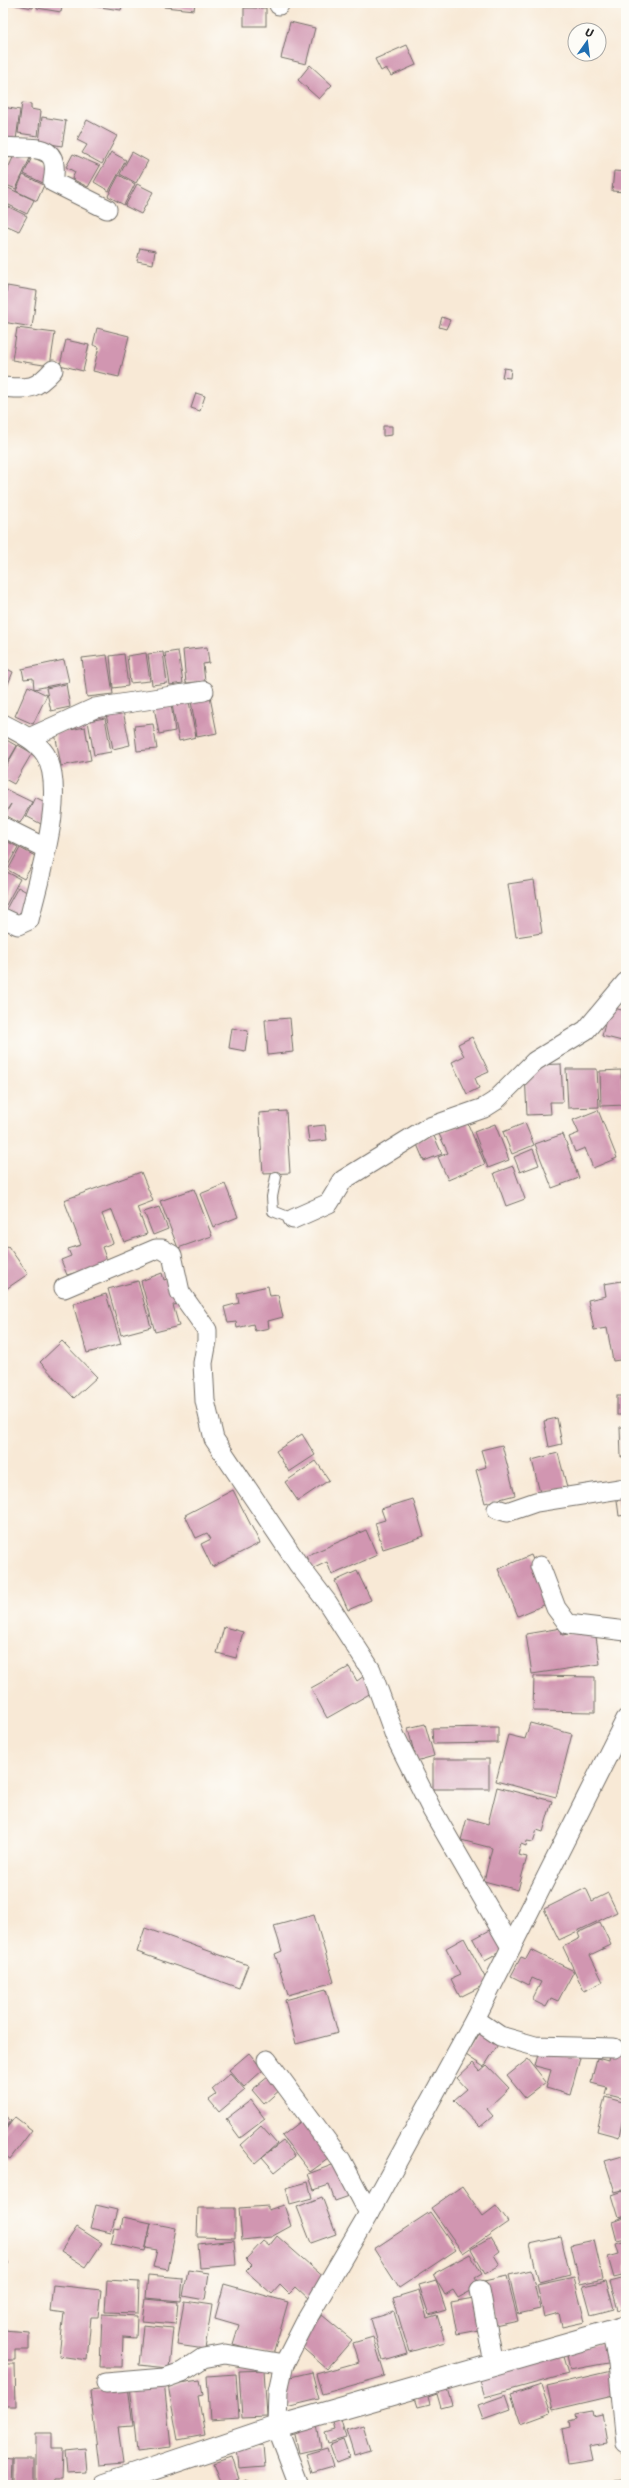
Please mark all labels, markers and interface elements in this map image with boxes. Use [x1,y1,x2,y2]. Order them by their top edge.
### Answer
north arrow [567,22,607,62]
text: U [583,23,596,43]

